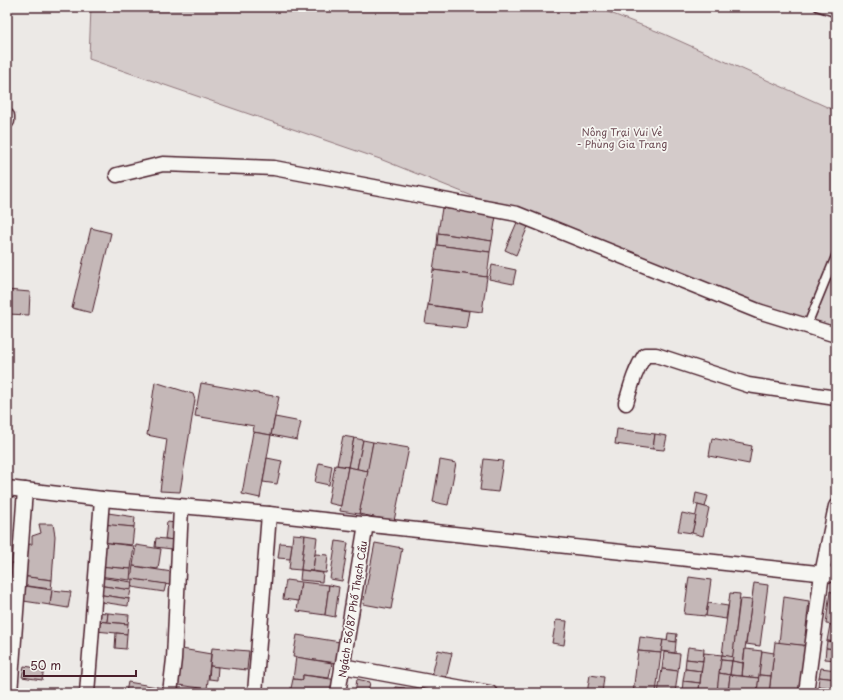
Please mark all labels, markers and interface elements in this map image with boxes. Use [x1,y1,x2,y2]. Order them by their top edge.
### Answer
park label: Nông Trại Vui Vẻ - Phùng Gia Trang [577,124,667,151]
street label: Ngách 56/87 Phố Thạch Cầu [334,539,370,678]
scale bar [24,652,136,678]
text: 50 m [30,656,61,674]

